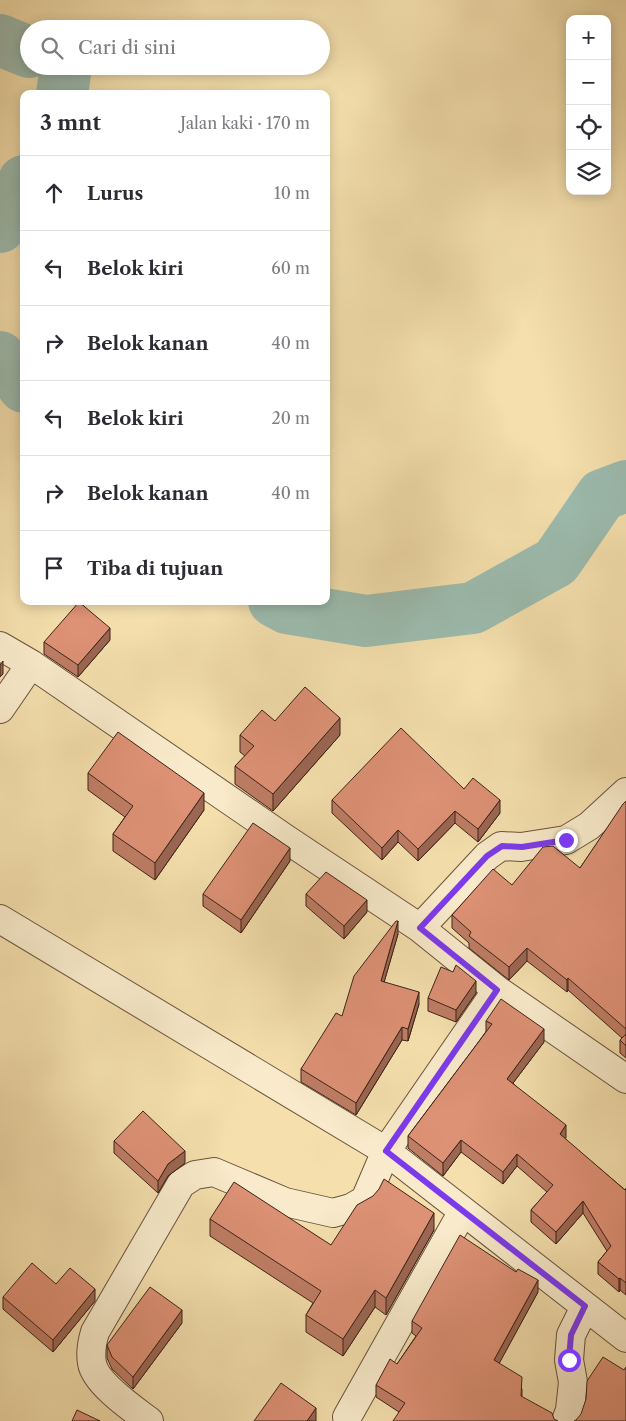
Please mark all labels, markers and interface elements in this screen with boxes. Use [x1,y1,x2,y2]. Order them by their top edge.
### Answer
map controls [566,15,611,195]
button: + [566,15,611,60]
search box [20,20,330,75]
icon: search [38,34,66,62]
text: Cari di sini [78,36,176,59]
button: − [566,60,611,105]
button: locate [566,105,611,150]
text: 3 mnt [40,110,101,135]
text: Jalan kaki · 170 m [180,113,310,133]
button: layers [566,150,611,195]
icon: ahead [40,179,68,207]
text: Lurus [87,182,143,205]
text: 10 m [274,183,310,203]
icon: left [40,254,68,282]
text: Belok kiri [87,257,184,280]
text: 60 m [271,258,310,278]
icon: right [40,329,68,357]
text: Belok kanan [87,332,209,355]
text: 40 m [271,333,310,353]
icon: left [40,404,68,432]
text: Belok kiri [87,407,184,430]
text: 20 m [271,408,310,428]
icon: right [40,479,68,507]
text: Belok kanan [87,482,209,505]
text: 40 m [271,483,310,503]
icon: arrive [40,554,68,582]
text: Tiba di tujuan [87,557,223,580]
route end [555,829,578,852]
route start [558,1349,581,1372]

